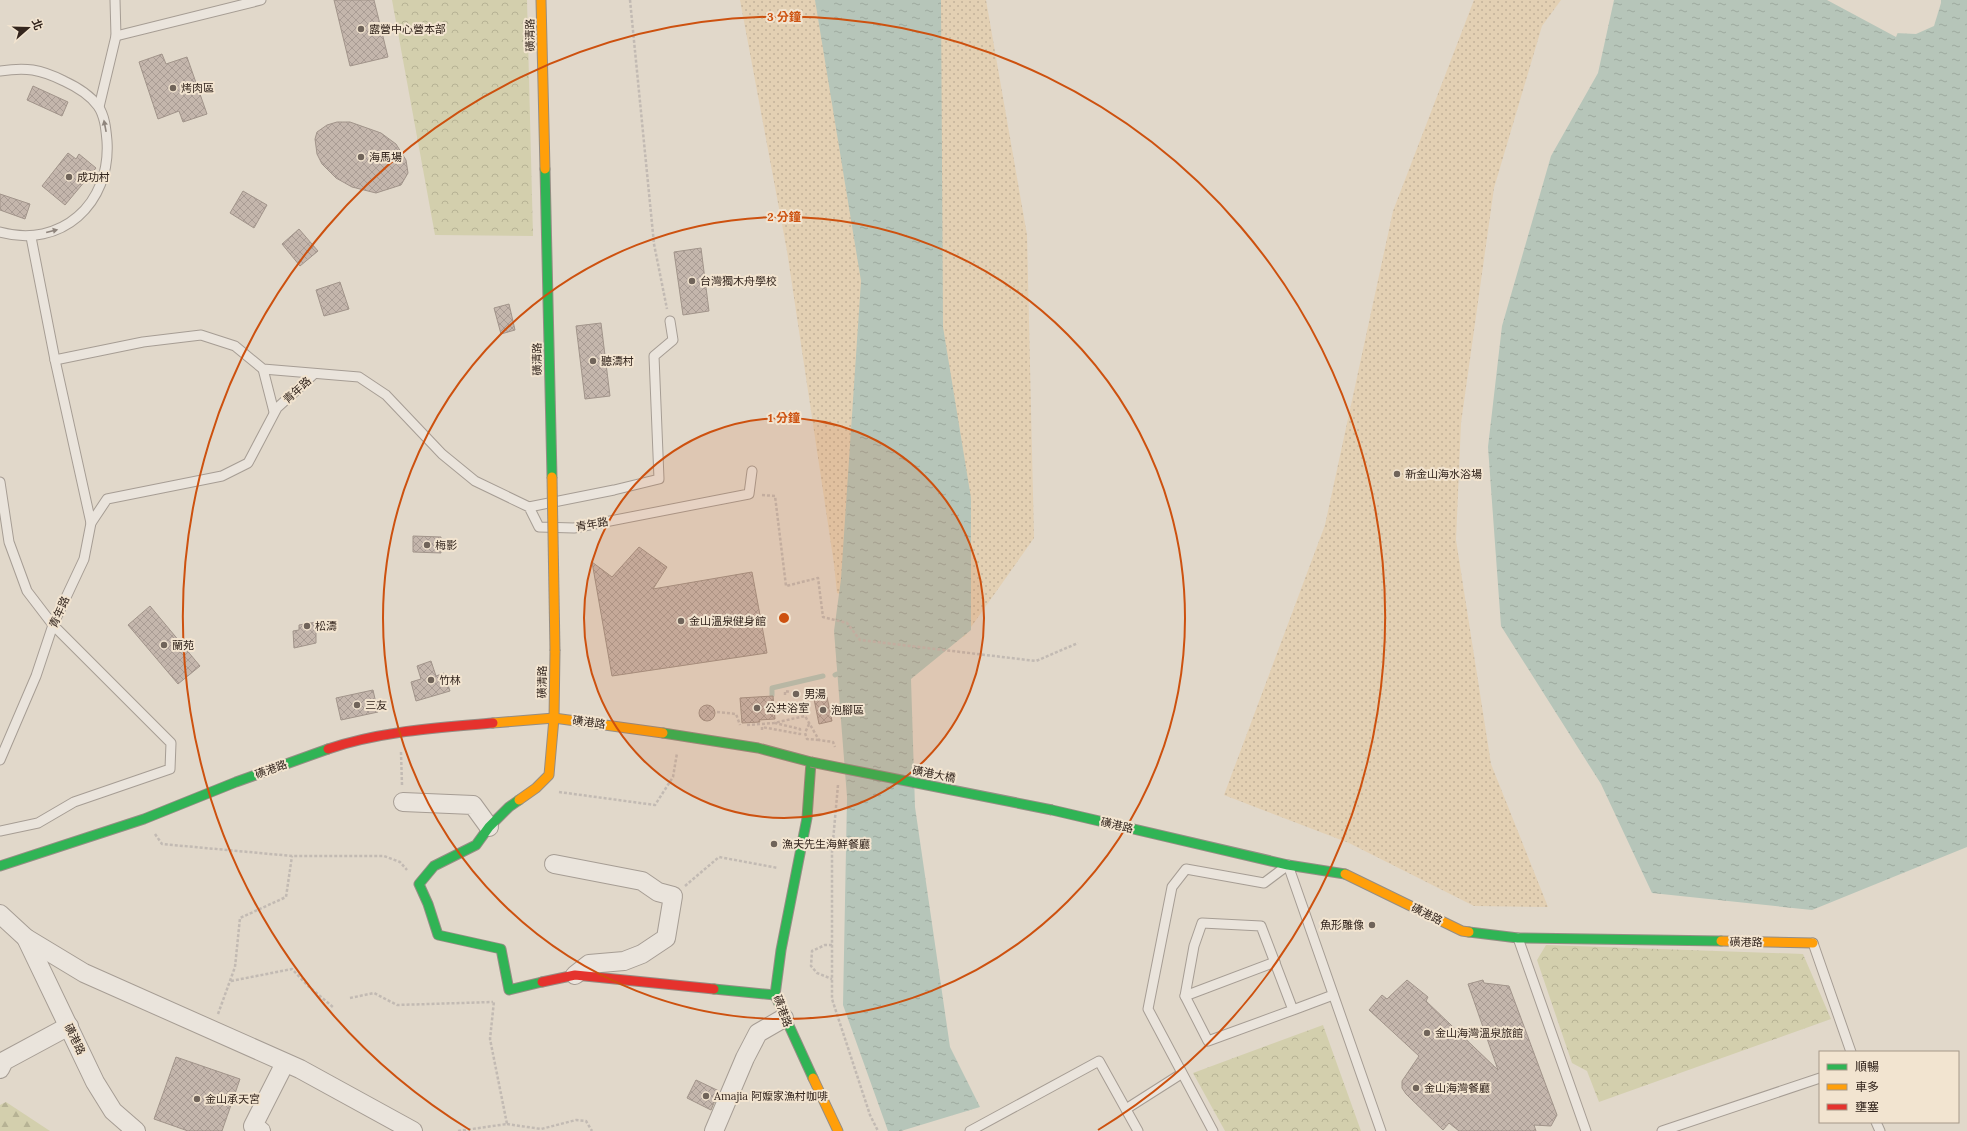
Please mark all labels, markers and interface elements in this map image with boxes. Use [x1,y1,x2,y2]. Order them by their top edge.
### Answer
north arrow [8,8,48,48]
text: 3 分鐘 [767,9,801,24]
text: 北 [29,17,46,32]
street label: 磺清路 [523,18,537,52]
place label: 露營中心營本部 [369,22,446,36]
marker: 露營中心營本部 [356,24,366,34]
place label: 烤肉區 [181,81,214,95]
marker: 烤肉區 [168,83,178,93]
one-way arrow [101,120,107,132]
place label: 海馬場 [369,150,402,164]
marker: 海馬場 [356,152,366,162]
place label: 成功村 [77,170,110,184]
marker: 成功村 [64,172,74,182]
text: 2 分鐘 [767,209,801,224]
one-way arrow [46,228,58,234]
place label: 台灣獨木舟學校 [700,274,777,288]
marker: 台灣獨木舟學校 [687,276,697,286]
street label: 磺清路 [530,342,544,376]
place label: 聽濤村 [601,354,634,368]
marker: 聽濤村 [588,356,598,366]
street label: 青年路 [280,374,314,406]
text: 1 分鐘 [768,410,800,425]
place label: 新金山海水浴場 [1405,467,1482,481]
marker: 新金山海水浴場 [1392,469,1402,479]
street label: 青年路 [575,514,609,534]
place label: 梅影 [435,538,457,552]
marker: 梅影 [422,540,432,550]
street label: 青年路 [46,594,72,630]
centre of rings [777,611,791,625]
place label: 金山溫泉健身館 [689,614,766,628]
marker: 金山溫泉健身館 [676,616,686,626]
place label: 松濤 [315,619,337,633]
marker: 松濤 [302,621,312,631]
place label: 蘭苑 [172,638,194,652]
marker: 蘭苑 [159,640,169,650]
street label: 磺清路 [535,665,549,699]
place label: 竹林 [439,673,461,687]
marker: 竹林 [426,675,436,685]
place label: 男湯 [804,687,826,701]
marker: 男湯 [791,689,801,699]
place label: 三友 [365,698,387,712]
marker: 三友 [352,700,362,710]
place label: 公共浴室 [765,701,809,715]
marker: 公共浴室 [752,703,762,713]
place label: 泡腳區 [831,703,864,717]
marker: 泡腳區 [818,705,828,715]
street label: 磺港路 [572,713,606,731]
street label: 磺港路 [253,757,289,781]
street label: 磺港大橋 [911,763,957,785]
street label: 磺港路 [1099,814,1135,836]
place label: 漁夫先生海鮮餐廳 [782,837,870,851]
marker: 漁夫先生海鮮餐廳 [769,839,779,849]
street label: 磺港路 [1409,900,1445,928]
place label: 魚形雕像 [1320,918,1364,932]
marker: 魚形雕像 [1367,920,1377,930]
street label: 磺港路 [1729,935,1763,949]
street label: 磺港路 [771,993,795,1029]
street label: 磺港路 [61,1021,89,1057]
place label: 金山海灣溫泉旅館 [1435,1026,1523,1040]
marker: 金山海灣溫泉旅館 [1422,1028,1432,1038]
legend [1819,1051,1959,1123]
text: 順暢 [1855,1059,1879,1074]
text: 車多 [1855,1079,1879,1094]
place label: 金山海灣餐廳 [1424,1081,1490,1095]
marker: 金山海灣餐廳 [1411,1083,1421,1093]
place label: Amajia 阿嬤家漁村咖啡 [713,1089,828,1103]
marker: Amajia 阿嬤家漁村咖啡 [701,1091,711,1101]
place label: 金山承天宮 [205,1092,260,1106]
marker: 金山承天宮 [192,1094,202,1104]
text: 壅塞 [1855,1099,1879,1114]

